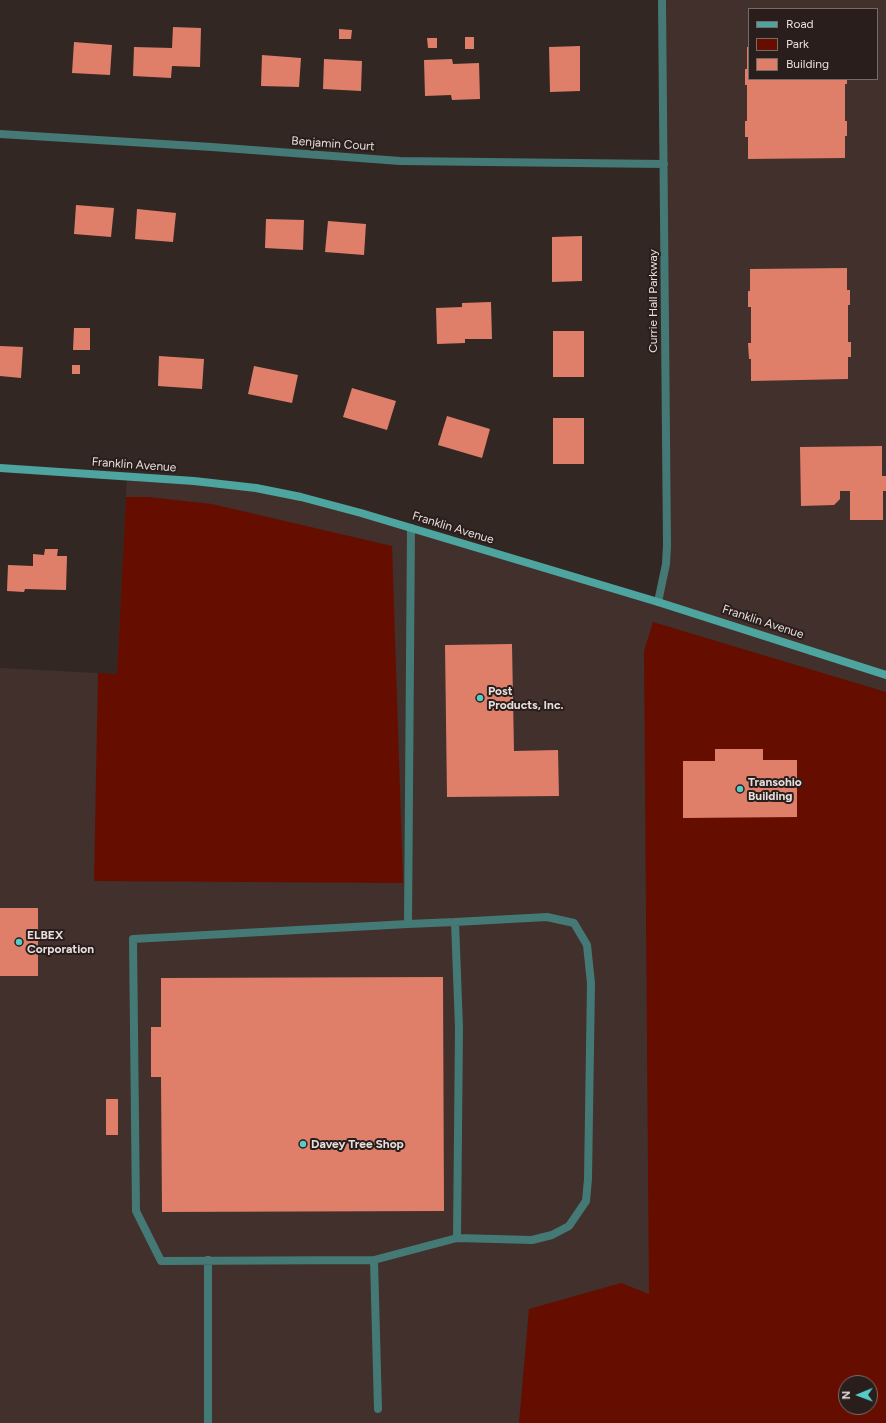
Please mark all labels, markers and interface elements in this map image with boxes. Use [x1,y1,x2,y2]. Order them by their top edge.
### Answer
legend [748,8,878,80]
text: Road [786,17,814,31]
text: Park [786,37,809,51]
text: Building [786,57,829,71]
street label: Benjamin Court [291,134,375,154]
street label: Currie Hall Parkway [646,249,660,353]
street label: Franklin Avenue [91,455,177,475]
street label: Franklin Avenue [410,509,496,547]
street label: Franklin Avenue [720,602,806,642]
place label: Post Products, Inc. [488,684,563,712]
marker: Post Products, Inc. [475,693,485,703]
place label: Transohio Building [748,775,802,803]
marker: Transohio Building [735,784,745,794]
place label: ELBEX Corporation [27,928,94,956]
marker: ELBEX Corporation [14,937,24,947]
place label: Davey Tree Shop [311,1137,404,1151]
marker: Davey Tree Shop [298,1139,308,1149]
north arrow [838,1375,878,1415]
text: N [840,1391,853,1400]

